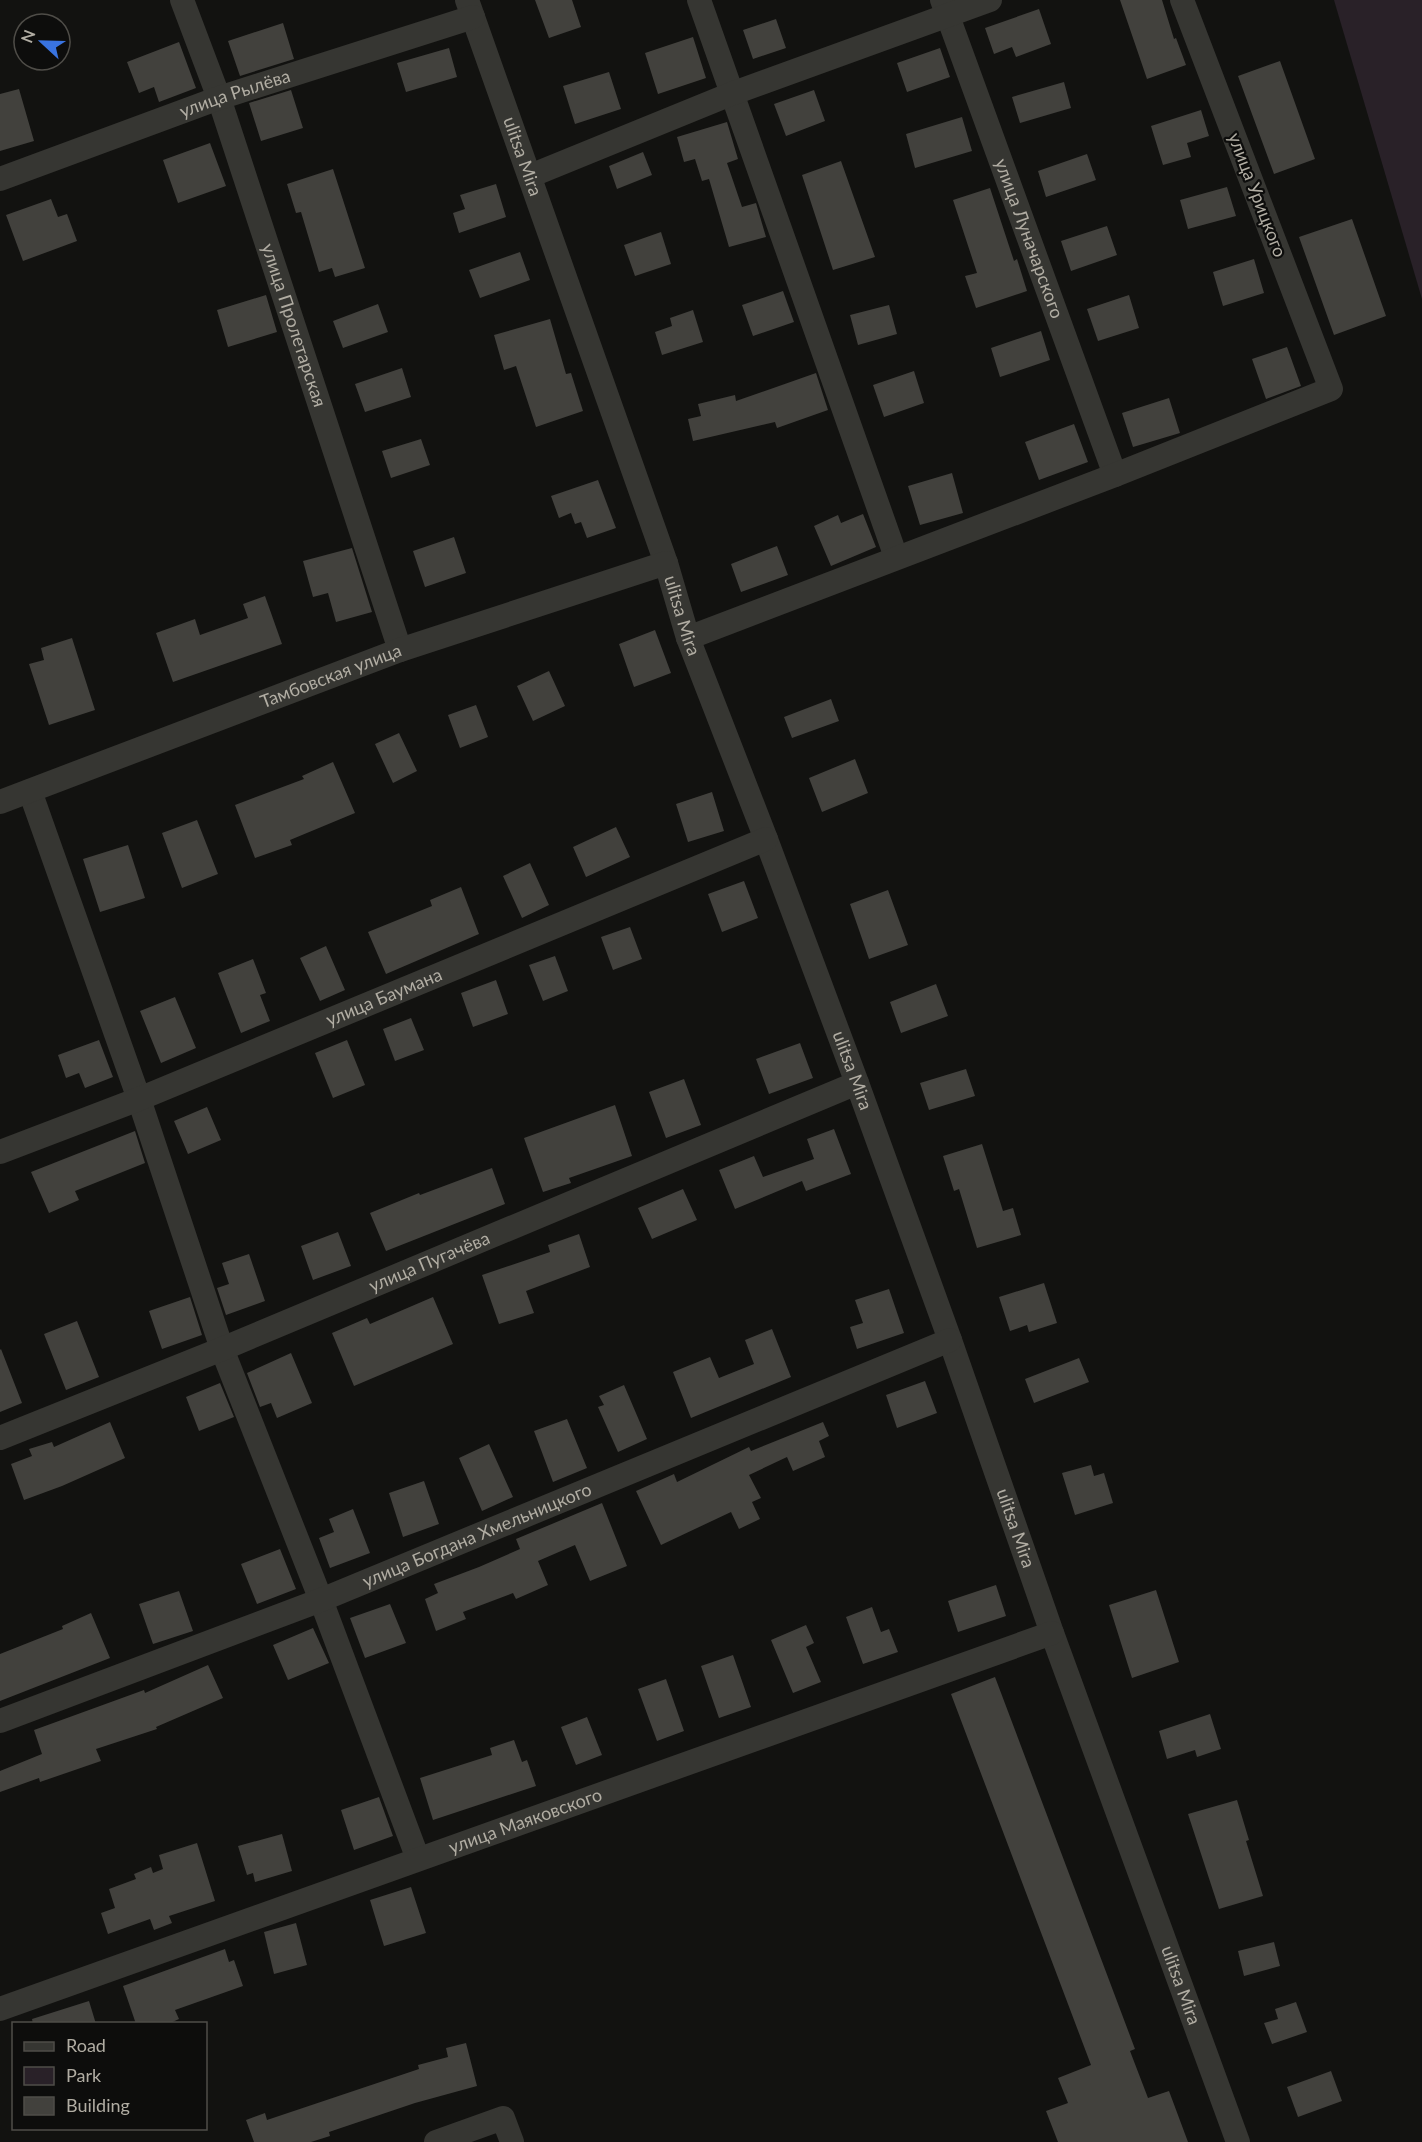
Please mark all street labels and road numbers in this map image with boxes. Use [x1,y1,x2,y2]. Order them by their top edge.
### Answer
street label: улица Рылёва [176,64,293,122]
street label: ulitsa Mira [499,114,547,199]
street label: улица Урицкого [1224,129,1292,260]
street label: улица Луначарского [991,155,1069,321]
street label: улица Пролетарская [257,241,332,410]
street label: ulitsa Mira [660,573,706,658]
street label: Тамбовская улица [257,638,404,712]
street label: улица Баумана [322,963,445,1030]
street label: ulitsa Mira [829,1028,878,1113]
street label: улица Пугачёва [365,1226,493,1296]
street label: улица Богдана Хмельницкого [359,1477,595,1592]
street label: ulitsa Mira [993,1485,1040,1571]
street label: улица Маяковского [445,1783,605,1858]
street label: ulitsa Mira [1157,1942,1206,2028]

